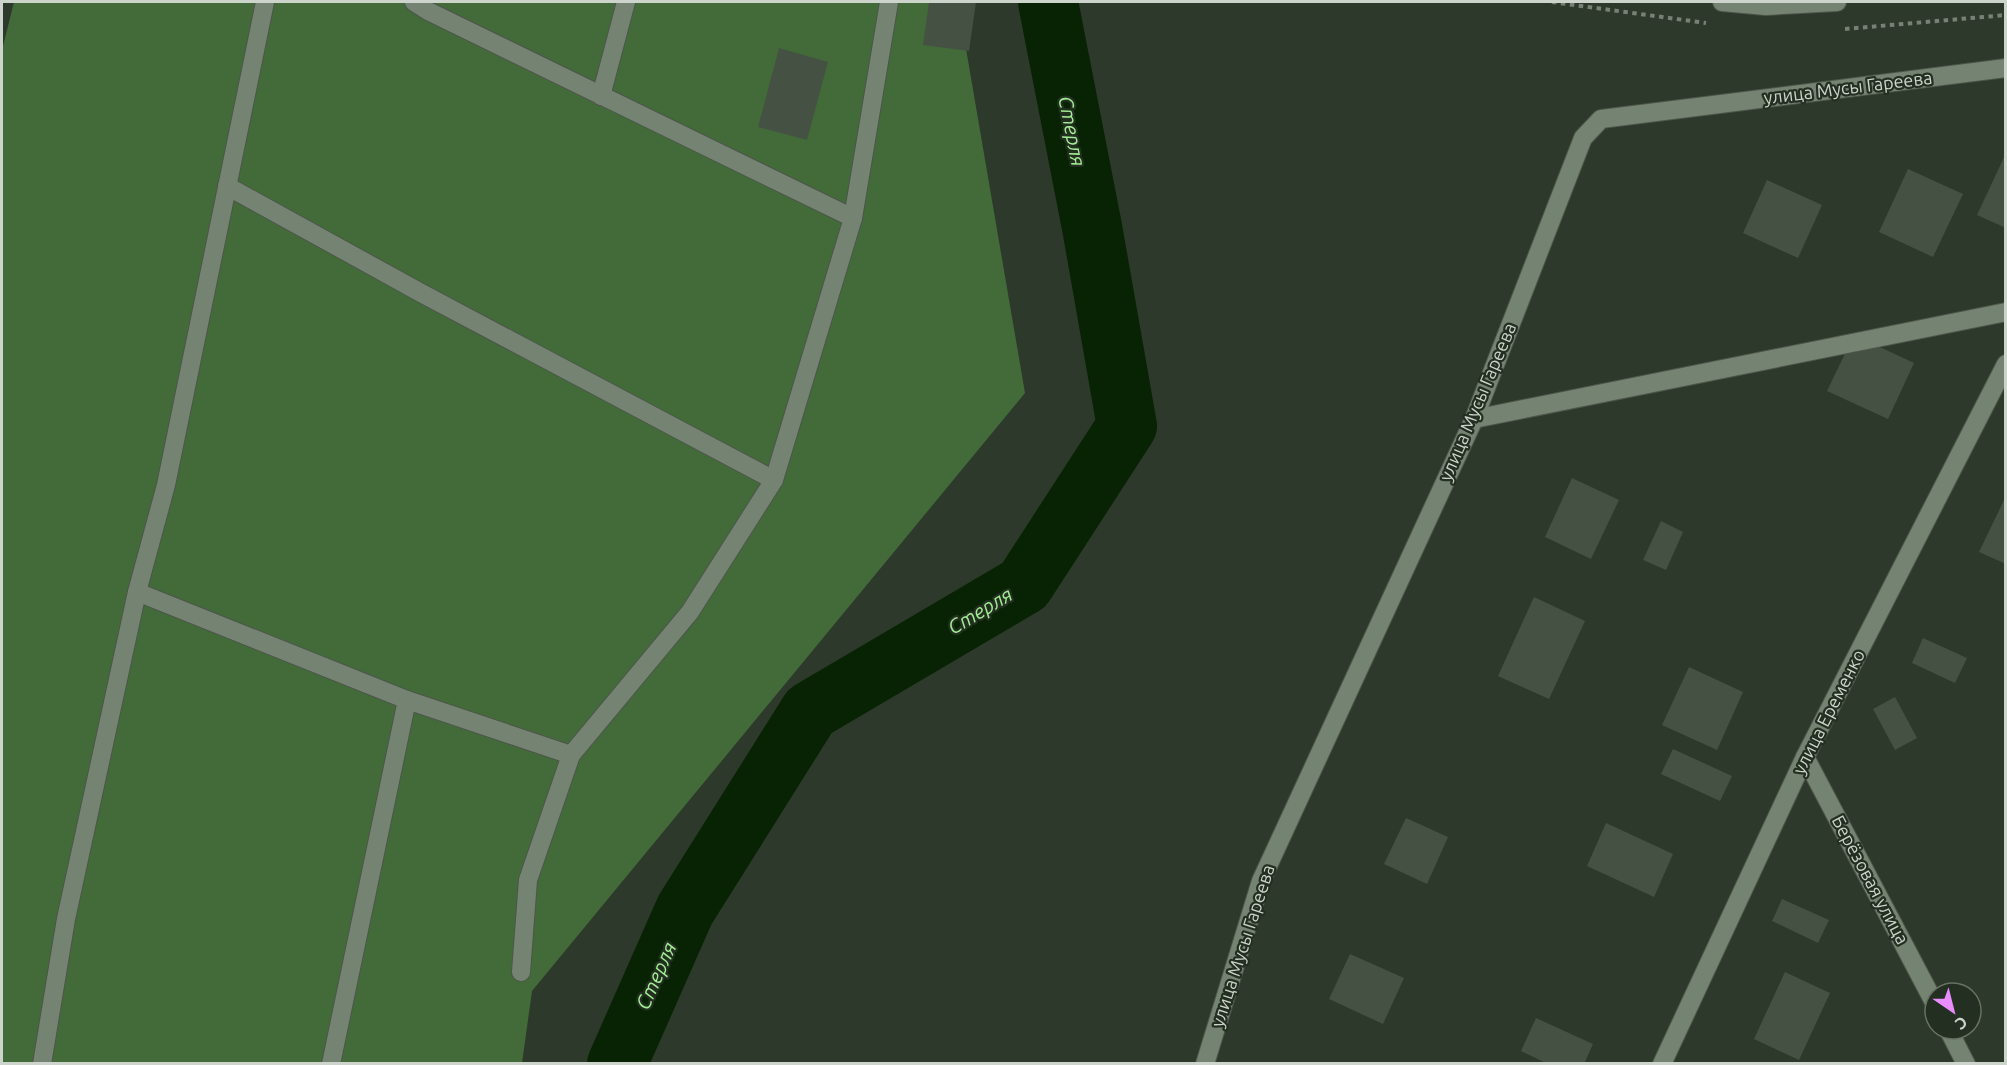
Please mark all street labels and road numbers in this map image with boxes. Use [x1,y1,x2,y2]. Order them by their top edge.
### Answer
street label: улица Мусы Гареева [1762,67,1933,107]
street label: улица Мусы Гареева [1435,320,1519,484]
street label: улица Еременко [1788,646,1868,777]
street label: Берёзовая улица [1829,812,1913,947]
street label: улица Мусы Гареева [1206,862,1278,1030]

